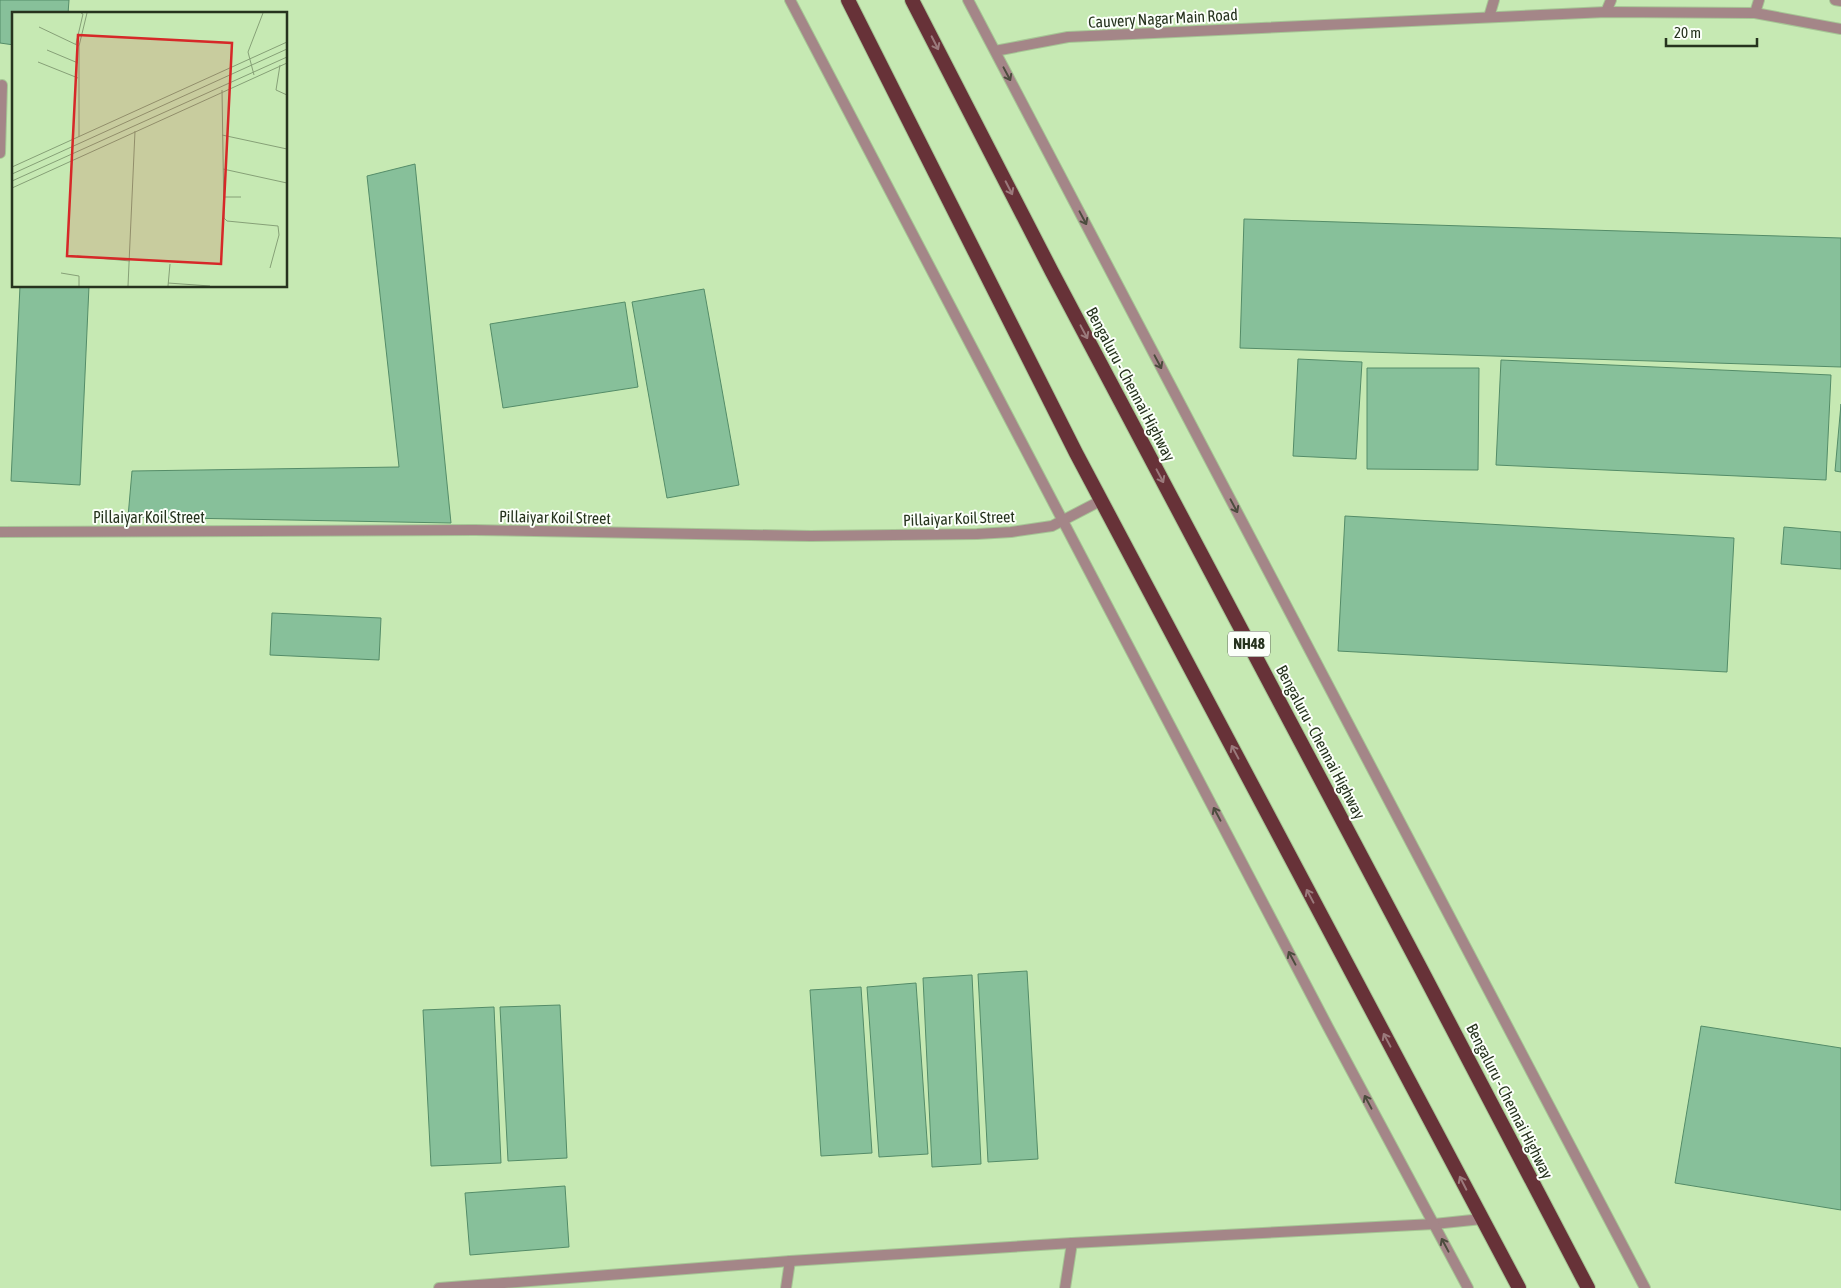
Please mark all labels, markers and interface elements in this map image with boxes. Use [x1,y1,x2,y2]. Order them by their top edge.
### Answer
street label: Cauvery Nagar Main Road [1088,5,1238,32]
inset map [12,12,288,288]
scale bar [1666,15,1757,47]
text: 20 m [1674,24,1701,41]
one-way arrow [930,36,940,51]
one-way arrow [1003,66,1012,81]
one-way arrow [1005,180,1014,195]
one-way arrow [1079,210,1088,225]
street label: Bengaluru - Chennai Highway [1082,304,1179,465]
one-way arrow [1080,324,1089,339]
one-way arrow [1154,354,1163,369]
one-way arrow [1155,468,1165,483]
one-way arrow [1230,498,1239,513]
street label: Pillaiyar Koil Street [499,507,611,528]
street label: Pillaiyar Koil Street [903,507,1016,530]
street label: Pillaiyar Koil Street [93,508,205,527]
road number: NH48 [1228,632,1270,656]
street label: Bengaluru - Chennai Highway [1272,662,1369,823]
one-way arrow [1230,745,1240,760]
one-way arrow [1212,807,1222,822]
one-way arrow [1305,889,1315,904]
one-way arrow [1287,951,1297,966]
street label: Bengaluru - Chennai Highway [1462,1021,1557,1182]
one-way arrow [1381,1033,1391,1047]
one-way arrow [1363,1095,1372,1110]
one-way arrow [1458,1176,1467,1191]
one-way arrow [1440,1238,1449,1253]

